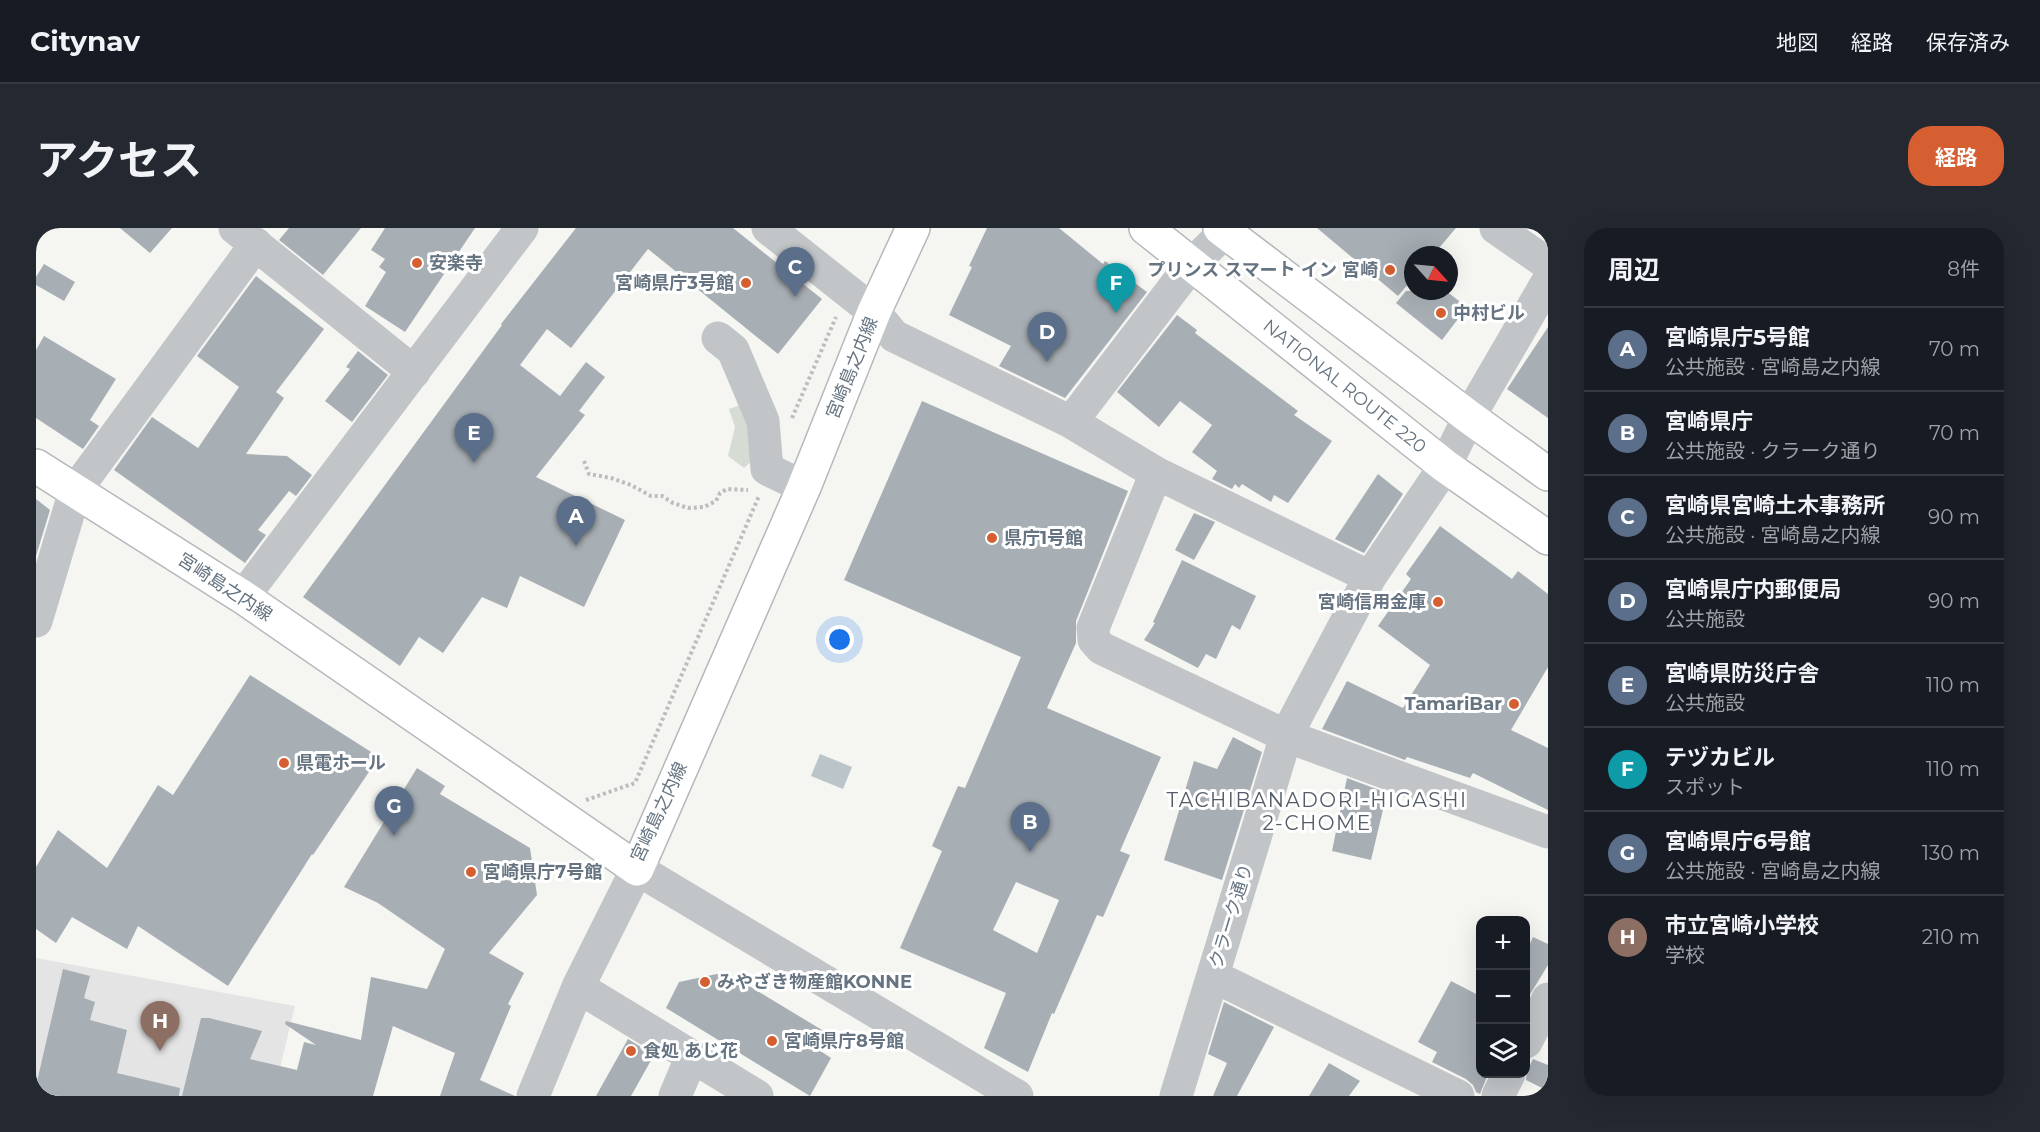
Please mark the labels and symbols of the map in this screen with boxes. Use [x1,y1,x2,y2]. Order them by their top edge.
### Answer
north arrow [1404,246,1458,300]
pin: C [776,248,814,297]
place label: 安楽寺 [429,252,483,274]
marker: 安楽寺 [410,256,424,270]
place label: プリンス スマート イン 宮崎 [1148,259,1378,281]
marker: プリンス スマート イン 宮崎 [1383,263,1397,277]
pin: F [1096,264,1136,313]
place label: 宮崎県庁3号館 [615,272,734,294]
marker: 宮崎県庁3号館 [739,276,753,290]
place label: 中村ビル [1453,302,1525,324]
marker: 中村ビル [1434,306,1448,320]
pin: D [1028,312,1066,362]
street label: 宮崎島之内線 [822,314,882,422]
street label: NATIONAL ROUTE 220 [1259,315,1431,458]
pin: E [454,414,494,463]
pin: A [556,496,596,546]
place label: 県庁1号館 [1004,527,1083,549]
marker: 県庁1号館 [985,531,999,545]
street label: 宮崎島之内線 [174,548,276,626]
place label: 宮崎信用金庫 [1318,591,1426,613]
marker: 宮崎信用金庫 [1431,595,1445,609]
your location [825,625,854,654]
place label: TamariBar [1405,693,1502,715]
marker: TamariBar [1507,697,1521,711]
place label: 県電ホール [296,752,386,774]
marker: 県電ホール [277,756,291,770]
street label: 宮崎島之内線 [626,758,692,866]
pin: G [374,786,414,836]
district label: TACHIBANADORI-HIGASHI 2-CHOME [1167,788,1467,835]
pin: B [1010,802,1050,852]
place label: 宮崎県庁7号館 [483,861,602,883]
street label: クラーク通り [1205,861,1257,971]
marker: 宮崎県庁7号館 [464,865,478,879]
place label: みやざき物産館KONNE [717,971,912,993]
marker: みやざき物産館KONNE [698,975,712,989]
pin: H [140,1002,180,1051]
place label: 宮崎県庁8号館 [784,1030,904,1052]
marker: 宮崎県庁8号館 [765,1034,779,1048]
place label: 食処 あじ花 [643,1040,738,1062]
marker: 食処 あじ花 [624,1044,638,1058]

